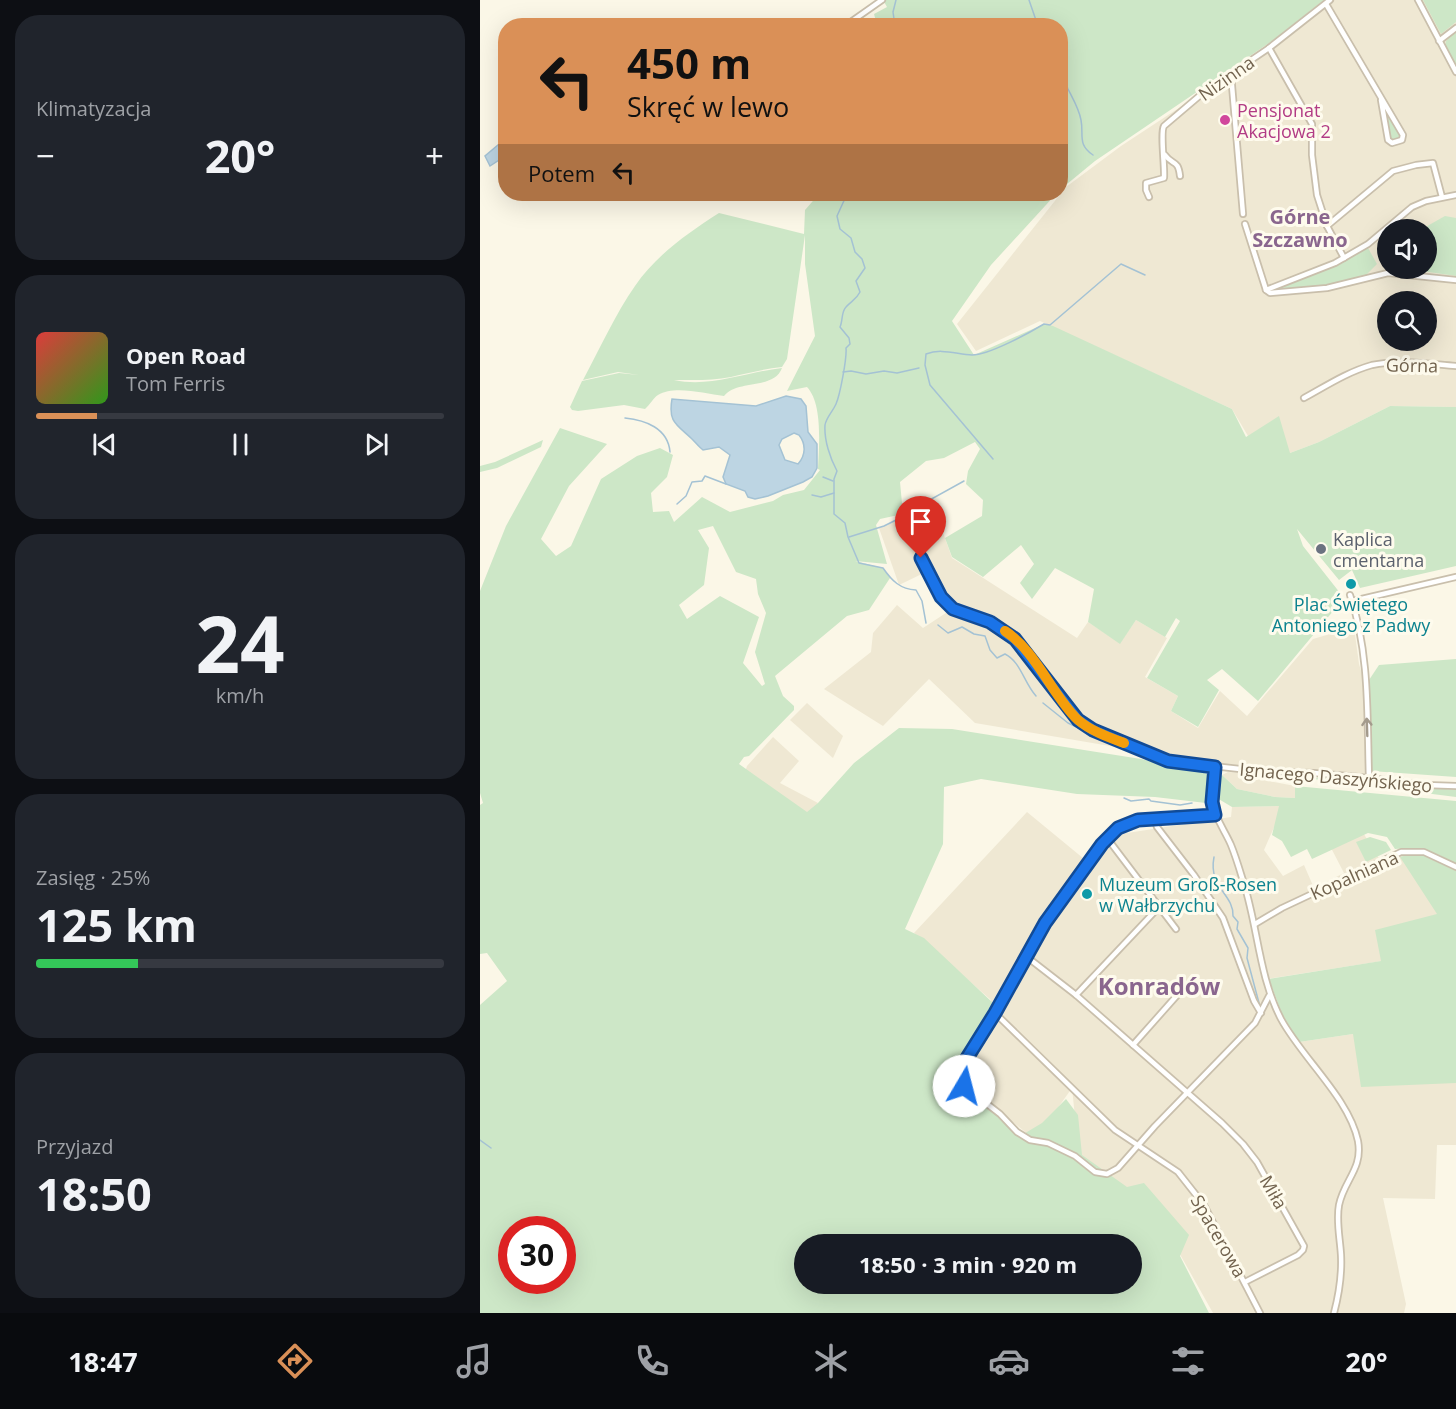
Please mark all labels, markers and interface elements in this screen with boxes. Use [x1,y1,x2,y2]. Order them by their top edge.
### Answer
text: 450 m [627,34,751,91]
icon: left [528,42,606,120]
street label: Nizinna [1193,50,1259,106]
text: Skręć w lewo [627,88,789,125]
text: Klimatyzacja [36,95,151,122]
place label: Pensjonat Akacjowa 2 [1237,98,1331,143]
marker: Pensjonat Akacjowa 2 [1218,113,1232,127]
text: 20° [205,125,275,186]
text: − [36,133,55,178]
text: + [425,133,444,178]
icon: left [607,156,640,189]
text: Potem [528,158,595,188]
district label: Górne Szczawno [1252,203,1348,253]
map controls [1377,219,1437,351]
button: sound [1377,219,1437,279]
button: search [1377,291,1437,351]
text: Open Road [126,340,246,370]
street label: Górna [1386,353,1438,377]
text: Tom Ferris [126,370,225,397]
icon: previous [88,428,121,461]
icon: pause [224,428,257,461]
icon: next [360,428,393,461]
pin [895,496,946,558]
icon: arrive [904,505,937,538]
place label: Kaplica cmentarna [1333,527,1424,572]
marker: Kaplica cmentarna [1314,542,1328,556]
marker: Plac Świętego Antoniego z Padwy [1344,577,1358,591]
text: 24 [195,590,285,696]
place label: Plac Świętego Antoniego z Padwy [1272,592,1431,637]
text: km/h [216,682,264,709]
one-way arrow [1361,718,1373,738]
street label: Ignacego Daszyńskiego [1239,757,1433,797]
street label: Kopalniana [1306,845,1402,905]
text: Zasięg · 25% [36,864,150,891]
place label: Muzeum Groß-Rosen w Wałbrzychu [1099,872,1277,917]
marker: Muzeum Groß-Rosen w Wałbrzychu [1080,887,1094,901]
text: 125 km [36,894,197,955]
district label: Konradów [1098,969,1221,1002]
position arrow [932,1054,996,1118]
text: Przyjazd [36,1133,113,1160]
text: 18:50 [36,1163,152,1224]
street label: Miła [1255,1171,1293,1213]
street label: Spacerowa [1186,1190,1252,1282]
speed limit sign: 30 [498,1216,576,1294]
text: 18:50 · 3 min · 920 m [859,1249,1077,1279]
icon: directions [274,1340,316,1382]
icon: music [453,1340,495,1382]
icon: phone [631,1340,673,1382]
icon: climate [810,1340,852,1382]
icon: car [988,1340,1030,1382]
icon: filters [1167,1340,1209,1382]
text: 18:47 [68,1343,138,1380]
text: 20° [1345,1343,1388,1380]

